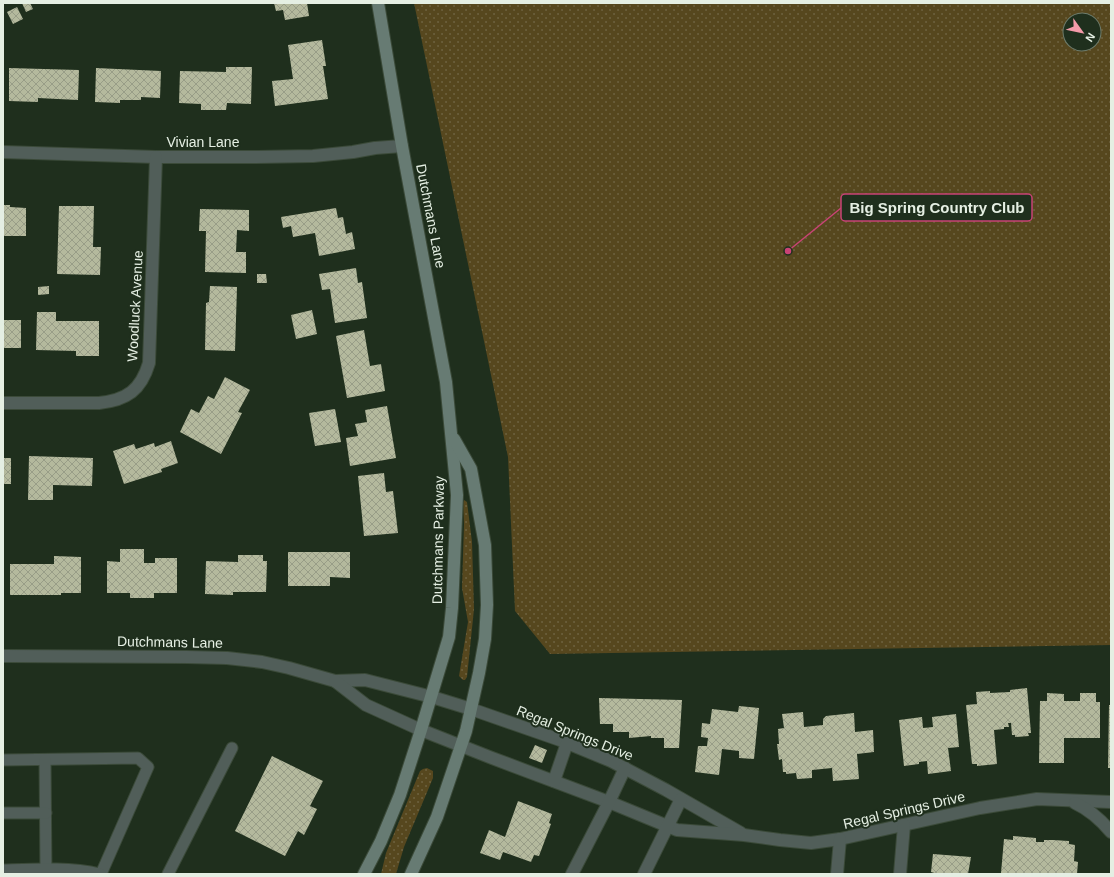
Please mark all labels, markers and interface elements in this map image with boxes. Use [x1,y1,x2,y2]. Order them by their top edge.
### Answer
north arrow [1062,12,1102,52]
text: N [1083,31,1098,44]
street label: Vivian Lane [167,134,240,150]
street label: Dutchmans Lane [413,163,449,270]
callout: Big Spring Country Club [841,194,1032,221]
text: Big Spring Country Club [850,199,1024,216]
street label: Woodluck Avenue [124,250,146,362]
street label: Dutchmans Parkway [429,476,447,604]
street label: Dutchmans Lane [117,633,223,651]
street label: Regal Springs Drive [514,702,636,764]
street label: Regal Springs Drive [842,788,967,832]

